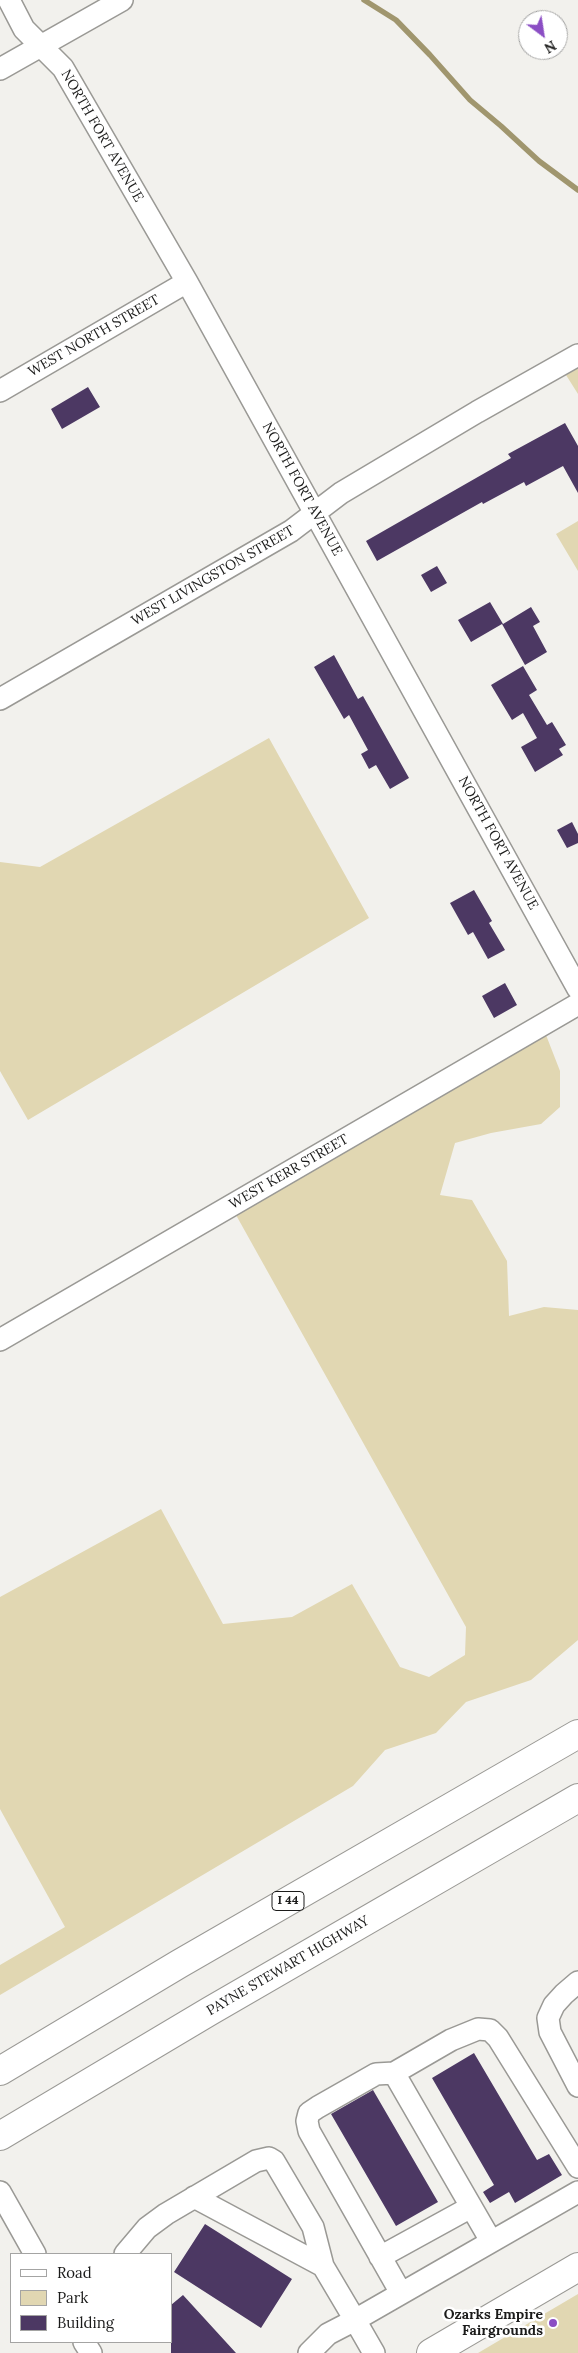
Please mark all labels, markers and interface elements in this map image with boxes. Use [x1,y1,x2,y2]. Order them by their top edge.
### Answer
north arrow [518,10,568,60]
text: N [541,36,559,57]
street label: NORTH FORT AVENUE [57,67,147,205]
street label: WEST NORTH STREET [25,291,163,381]
street label: NORTH FORT AVENUE [258,419,346,559]
street label: WEST LIVINGSTON STREET [129,522,297,630]
street label: NORTH FORT AVENUE [454,773,542,913]
street label: WEST KERR STREET [226,1131,352,1213]
road number: I 44 [272,1892,304,1910]
street label: PAYNE STEWART HIGHWAY [204,1913,372,2019]
legend [10,2253,172,2343]
text: Road [57,2263,92,2282]
text: Park [57,2288,88,2307]
place label: Ozarks Empire Fairgrounds [444,2307,543,2340]
text: Building [57,2313,114,2332]
marker: Ozarks Empire Fairgrounds [547,2317,559,2329]

